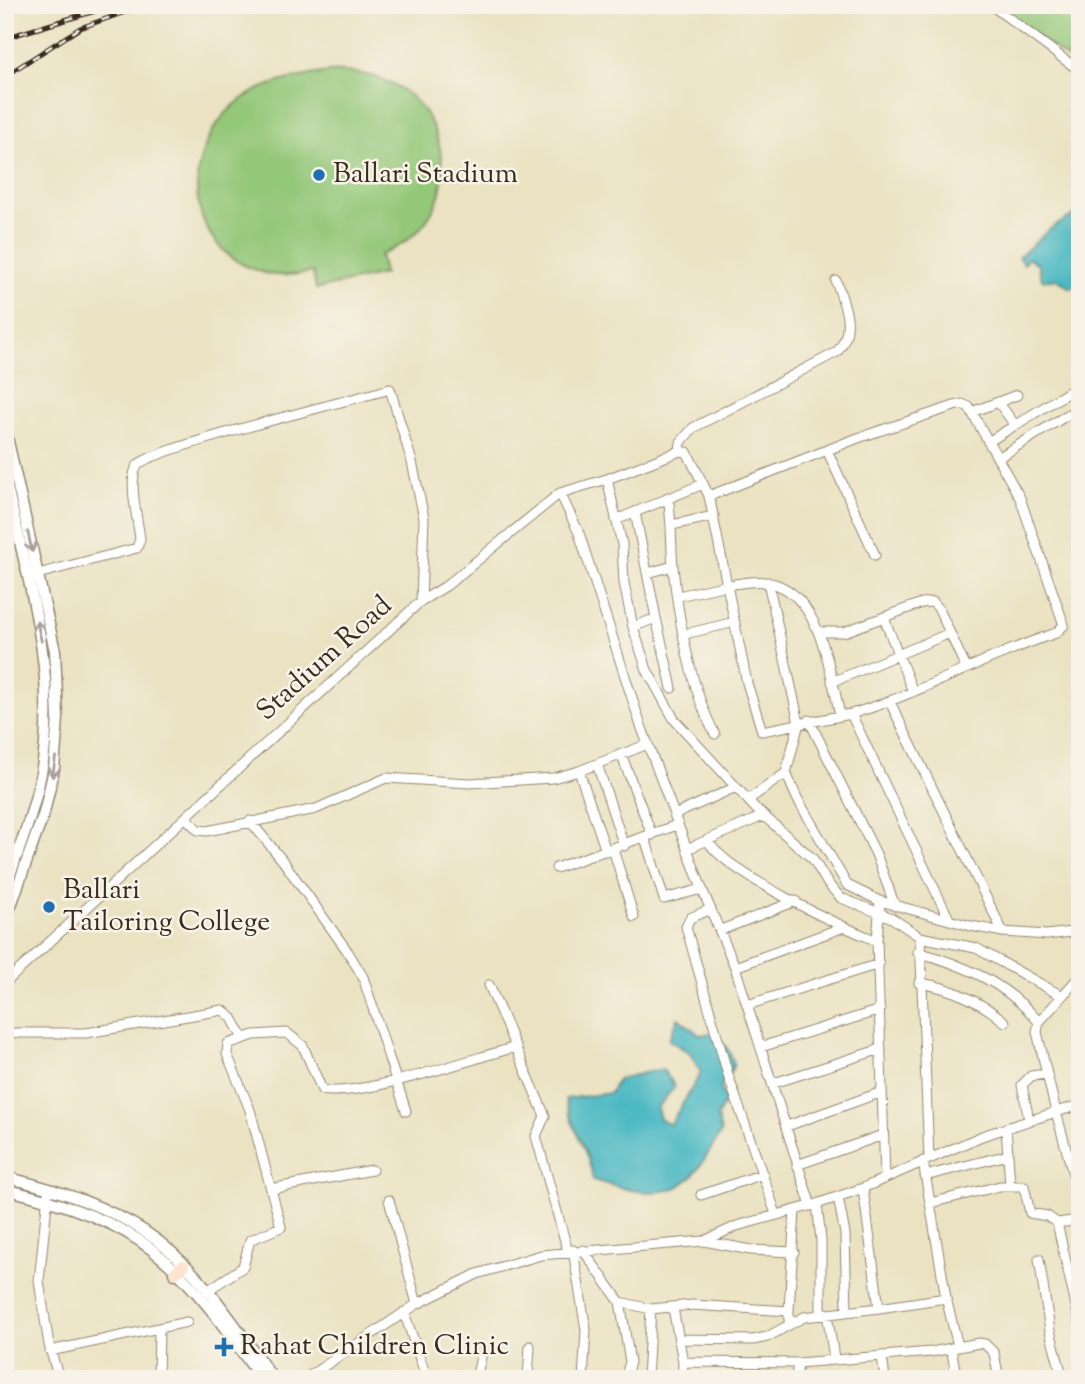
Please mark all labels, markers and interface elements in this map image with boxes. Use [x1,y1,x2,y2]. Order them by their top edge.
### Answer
place label: Ballari Stadium [333,155,518,195]
marker: Ballari Stadium [311,167,327,183]
one-way arrow [24,530,38,553]
street label: Stadium Road [248,587,402,731]
one-way arrow [31,620,44,642]
one-way arrow [47,755,60,778]
place label: Ballari Tailoring College [63,871,270,943]
marker: Ballari Tailoring College [41,899,57,915]
place label: Rahat Children Clinic [240,1327,509,1367]
marker: Rahat Children Clinic [214,1337,234,1357]

